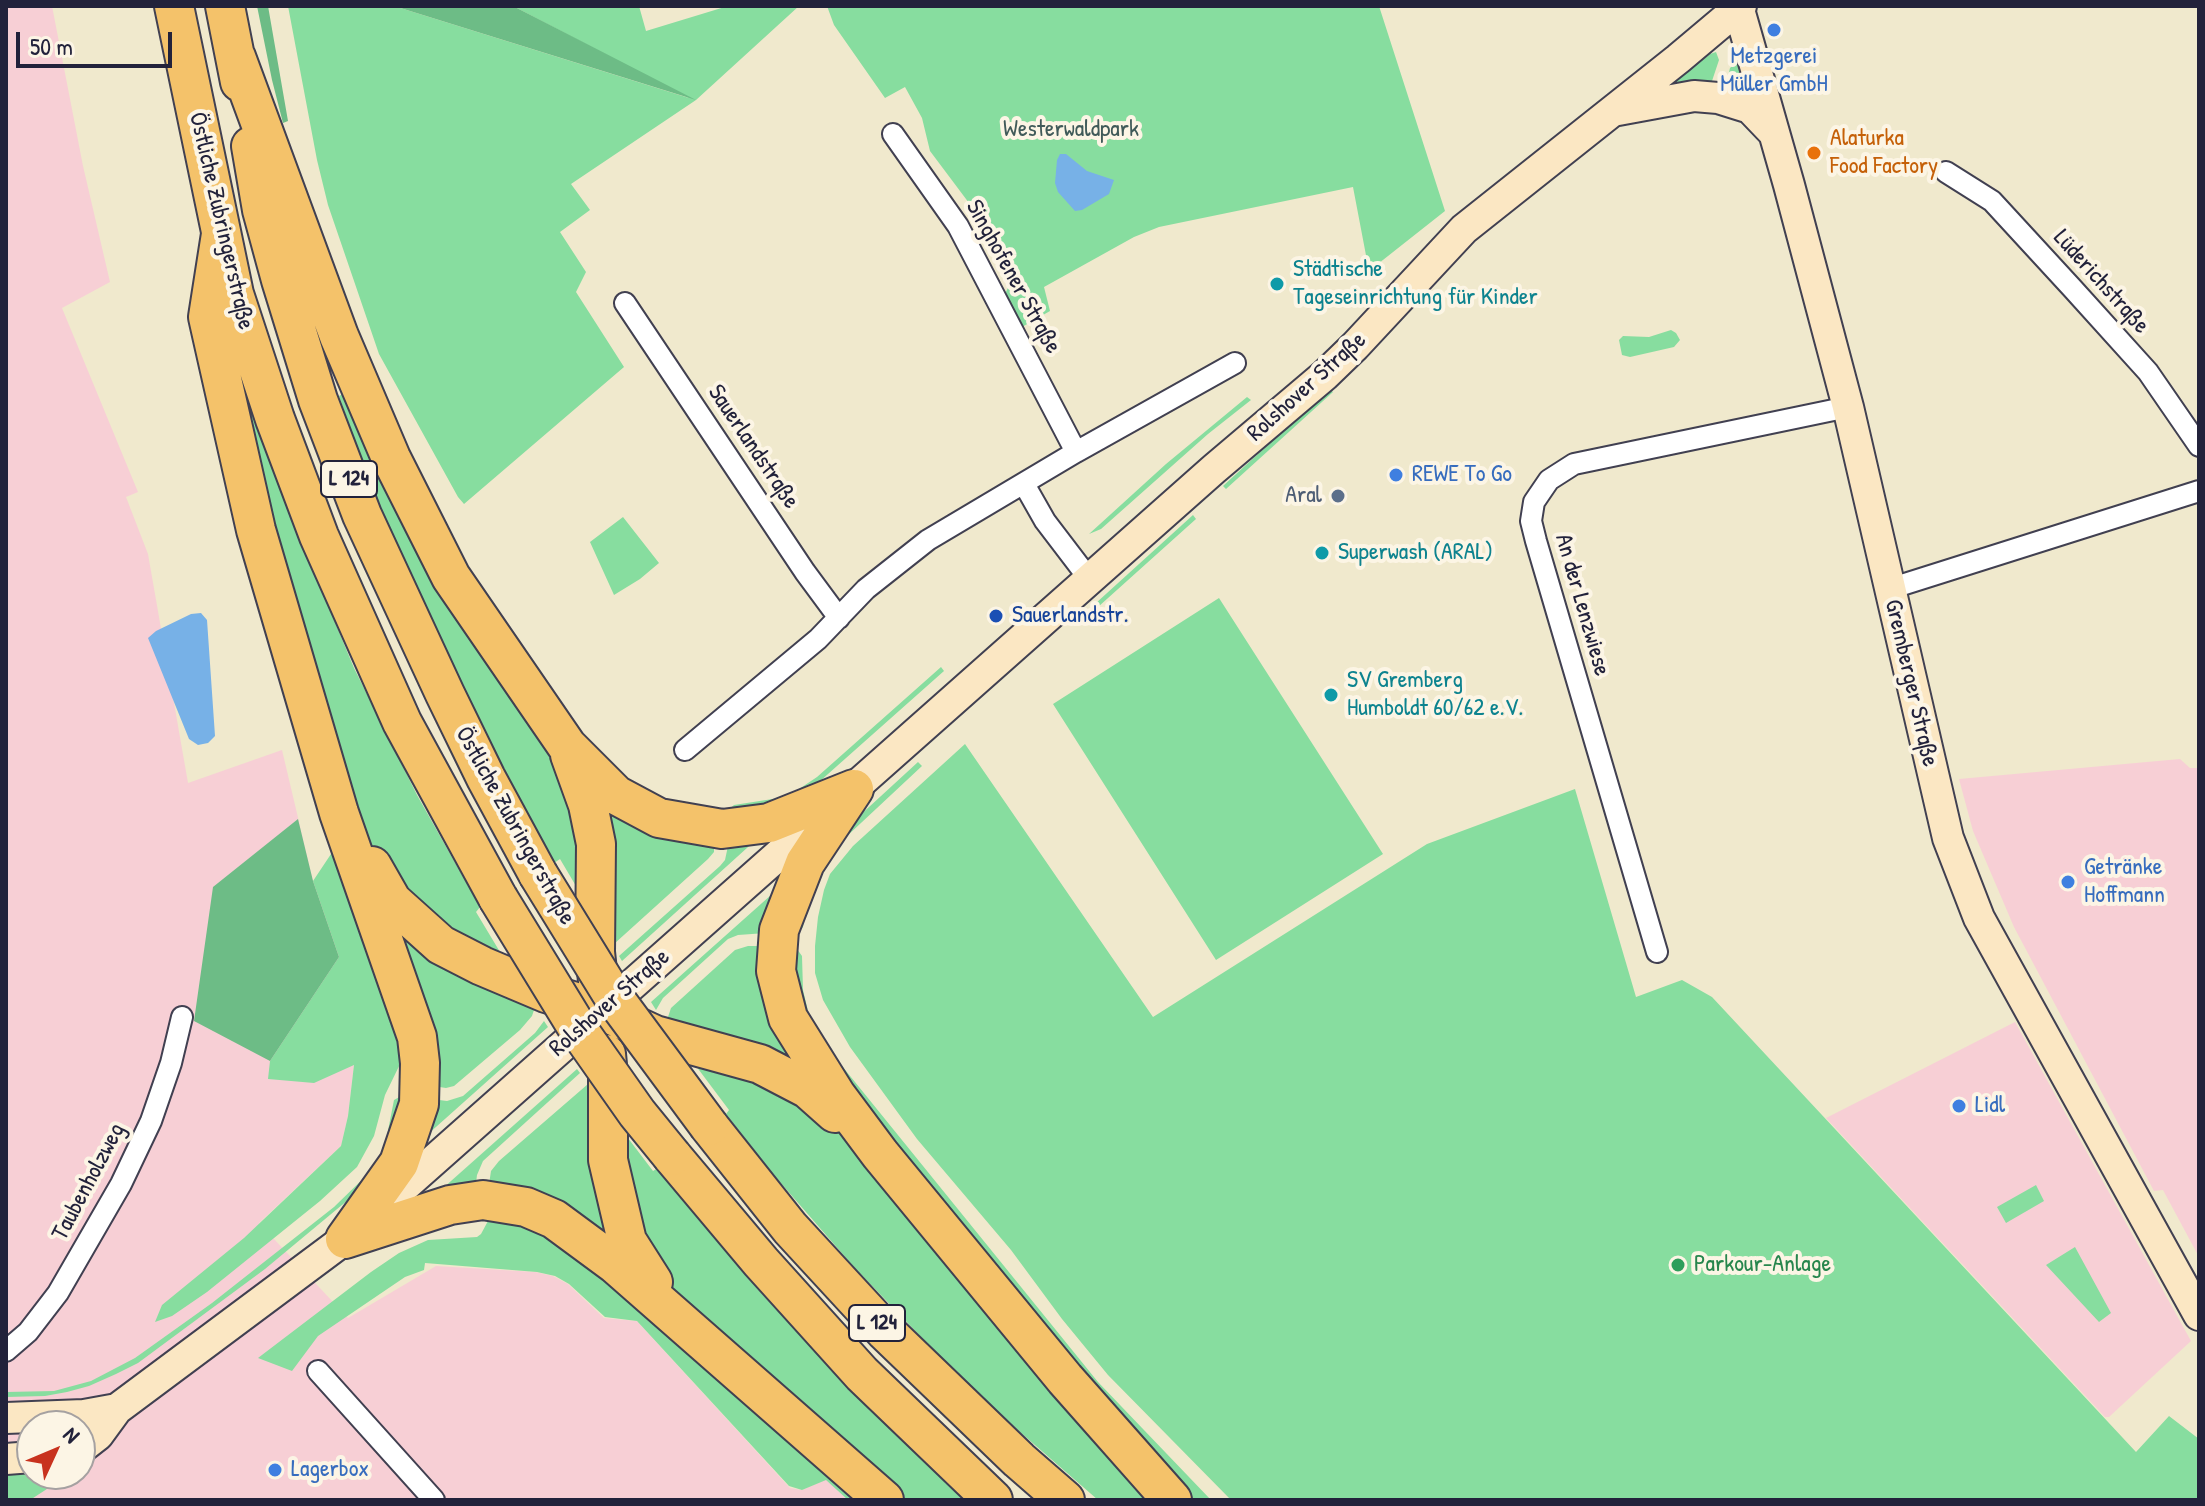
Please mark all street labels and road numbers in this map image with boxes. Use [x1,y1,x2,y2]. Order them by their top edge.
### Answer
street label: Östliche Zubringerstraße [182,110,260,332]
street label: Singhofener Straße [959,195,1067,359]
street label: Lüderichstraße [2047,224,2155,340]
street label: Rolshover Straße [1242,326,1372,448]
street label: Sauerlandstraße [701,380,805,514]
road number: L 124 [321,461,377,497]
street label: An der Lenzwiese [1548,531,1616,679]
street label: Gremberger Straße [1878,597,1944,769]
street label: Östliche Zubringerstraße [449,722,581,930]
street label: Rolshover Straße [544,943,676,1063]
street label: Taubenholzweg [46,1119,132,1245]
road number: L 124 [849,1305,905,1341]

